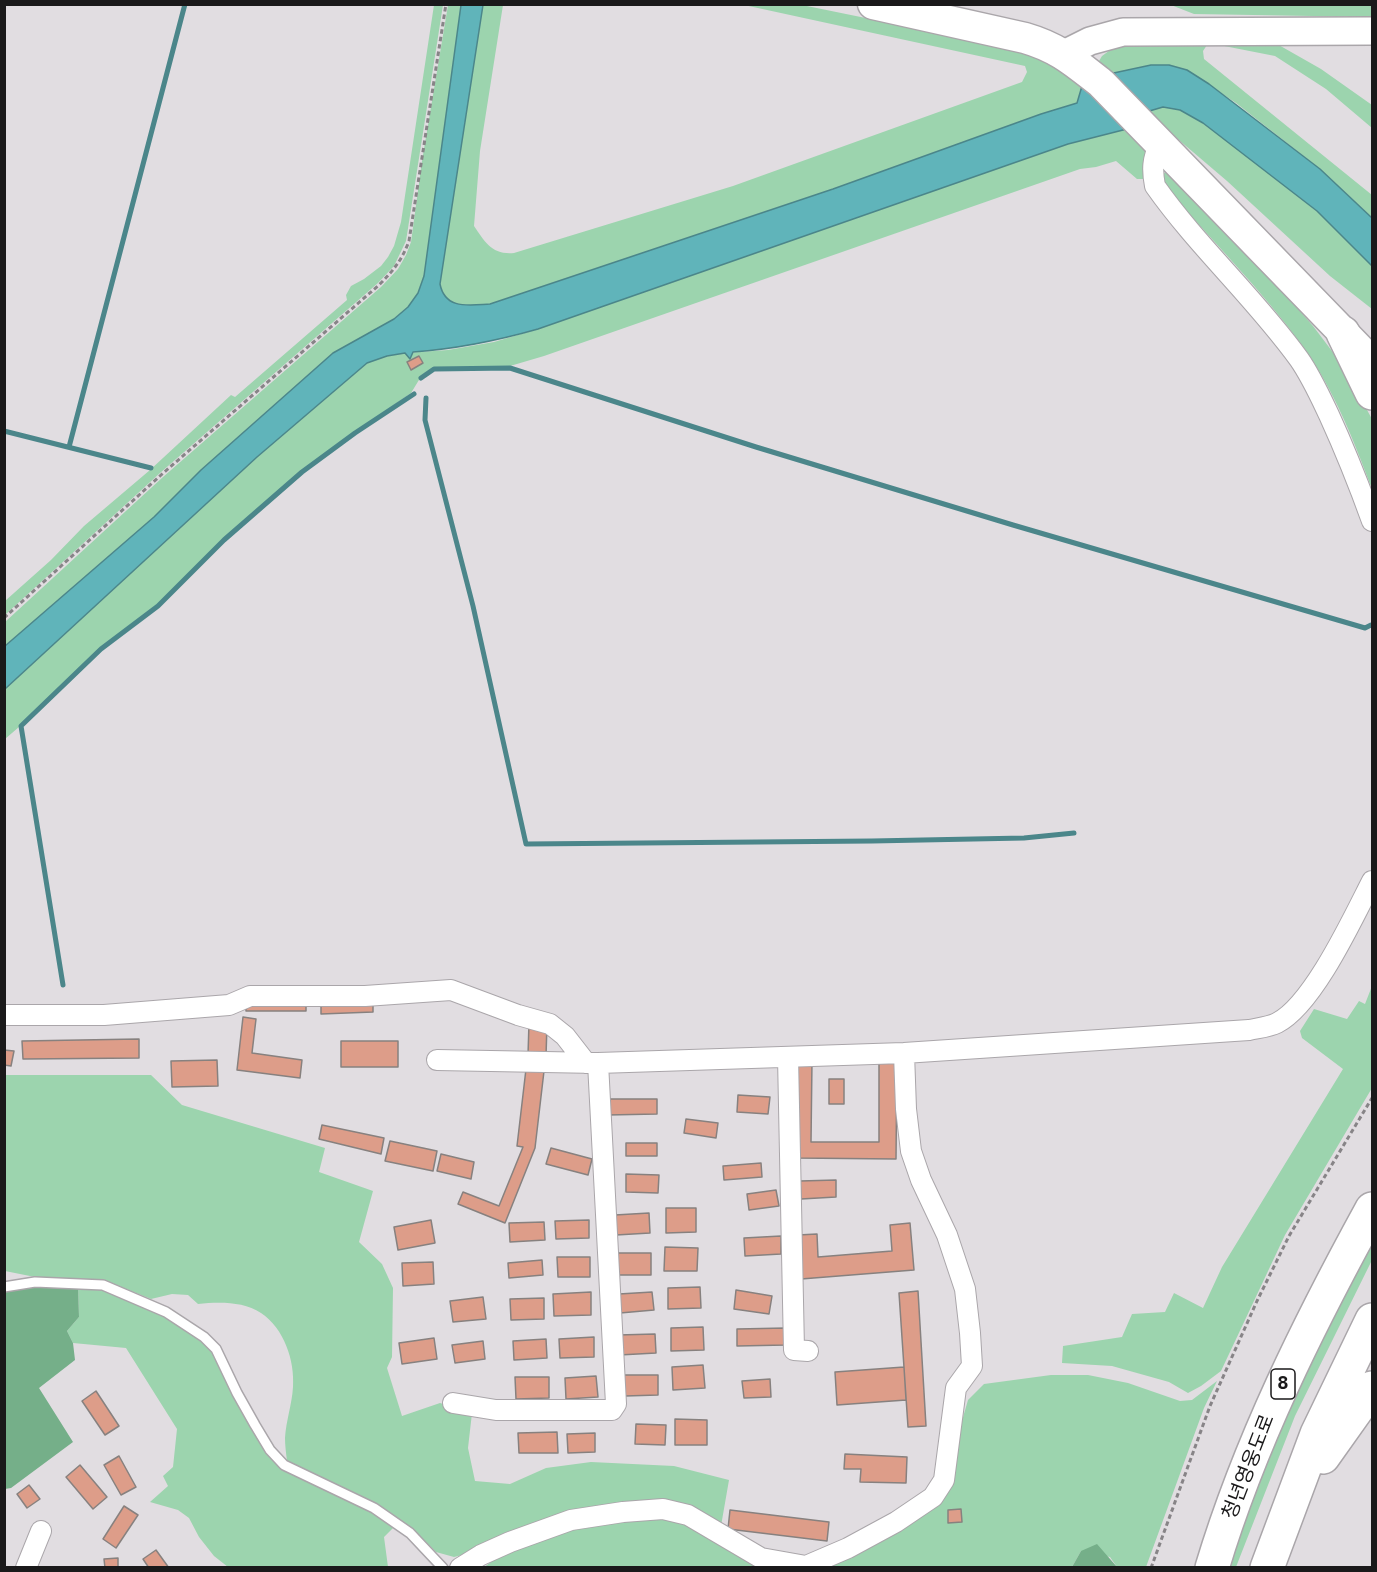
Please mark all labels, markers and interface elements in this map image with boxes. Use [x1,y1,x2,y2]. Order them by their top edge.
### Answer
road number: 8 [1271,1369,1295,1399]
street label: 청년영웅도로 [1218,1411,1280,1523]

